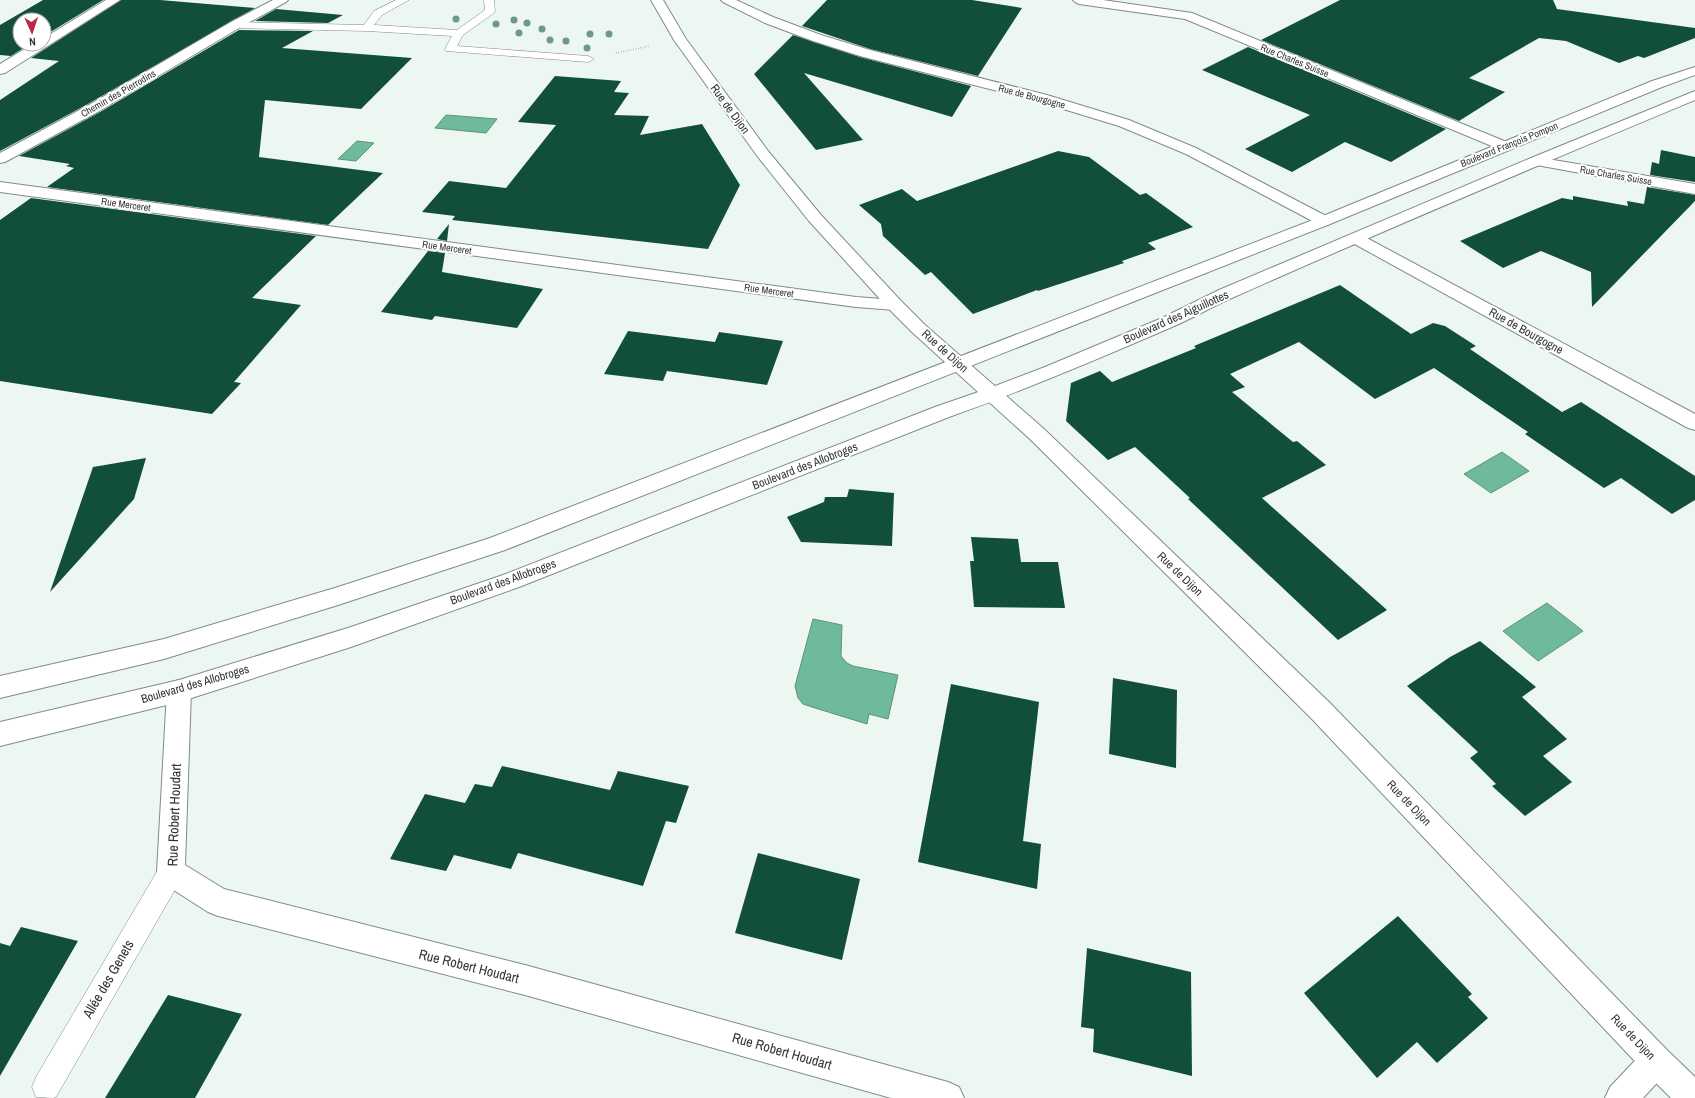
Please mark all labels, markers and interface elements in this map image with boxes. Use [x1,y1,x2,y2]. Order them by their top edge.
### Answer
north arrow [12,12,52,52]
text: N [29,35,36,49]
street label: Rue Charles Suisse [1259,41,1331,80]
street label: Chemin des Pierrodins [78,67,158,120]
street label: Rue de Dijon [707,81,753,137]
street label: Rue de Bourgogne [997,81,1067,112]
street label: Boulevard François Pompon [1459,119,1560,170]
street label: Rue Charles Suisse [1579,163,1653,188]
street label: Rue Merceret [100,195,152,214]
street label: Rue Merceret [421,238,473,257]
street label: Rue Merceret [743,281,795,300]
street label: Boulevard des Aiguillottes [1121,287,1231,347]
street label: Rue de Bourgogne [1486,304,1566,358]
street label: Rue de Dijon [918,326,972,376]
street label: Boulevard des Allobroges [750,439,860,493]
street label: Rue de Dijon [1154,548,1206,600]
street label: Boulevard des Allobroges [448,555,558,609]
street label: Boulevard des Allobroges [139,661,251,707]
street label: Rue Robert Houdart [163,763,185,867]
street label: Rue de Dijon [1383,777,1435,829]
street label: Allée des Genets [78,936,138,1022]
street label: Rue Robert Houdart [417,945,521,987]
street label: Rue de Dijon [1607,1011,1659,1063]
street label: Rue Robert Houdart [730,1028,834,1074]

